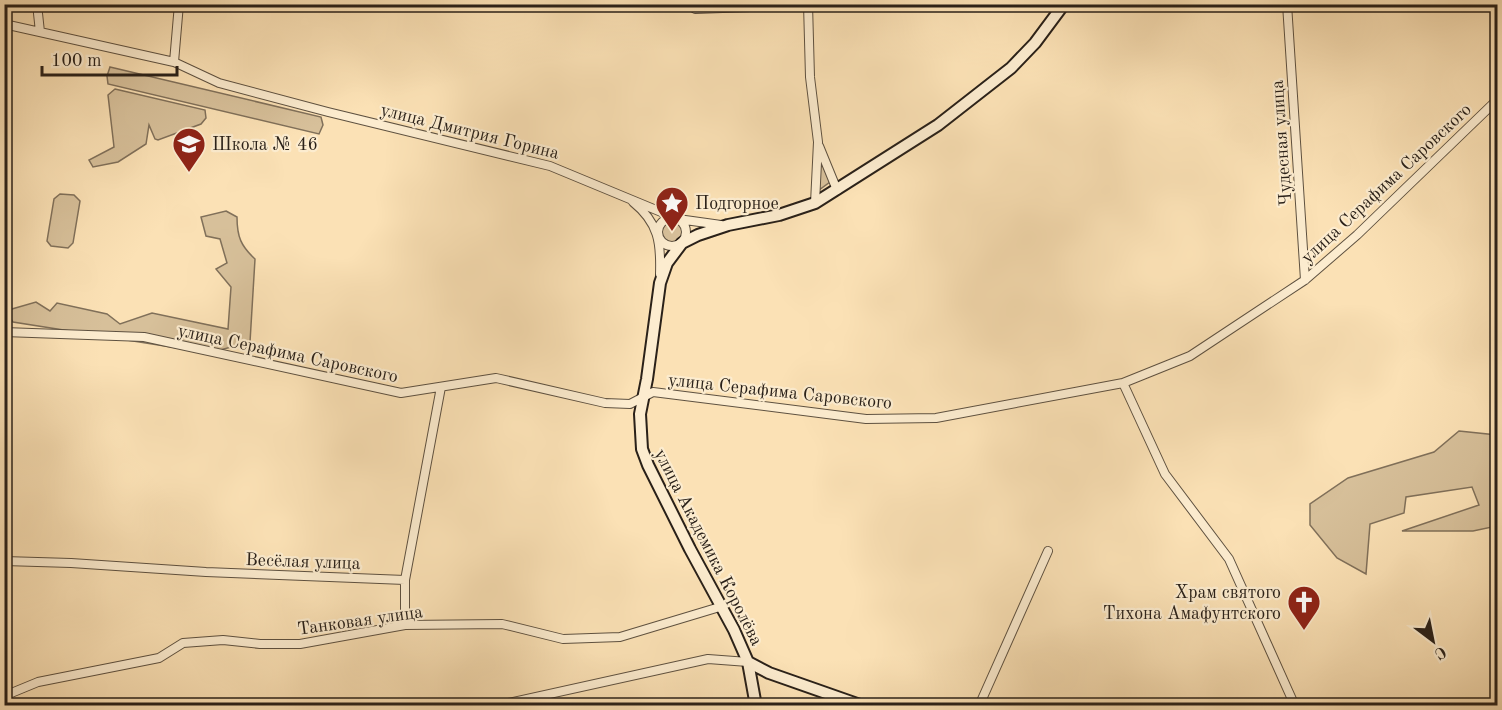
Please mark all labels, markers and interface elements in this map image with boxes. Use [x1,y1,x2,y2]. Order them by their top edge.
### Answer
scale bar [42,39,177,77]
text: 100 m [51,52,102,70]
street label: Чудесная улица [1269,79,1295,206]
street label: улица Серафима Саровского [1298,100,1476,268]
street label: улица Дмитрия Горина [379,101,561,163]
school or university icon: Школа № 46 [171,126,207,173]
place label: Школа № 46 [212,136,318,154]
place icon: Подгорное [654,185,690,232]
place label: Подгорное [695,195,779,213]
street label: улица Серафима Саровского [176,322,400,387]
street label: улица Серафима Саровского [667,371,893,414]
street label: улица Академика Королёва [651,446,766,649]
street label: Весёлая улица [245,551,361,573]
place label: Храм святого Тихона Амафунтского [1103,584,1281,624]
church icon: Храм святого Тихона Амафунтского [1286,584,1322,631]
street label: Танковая улица [296,603,424,639]
north arrow [1403,611,1463,671]
text: С [1431,642,1449,662]

